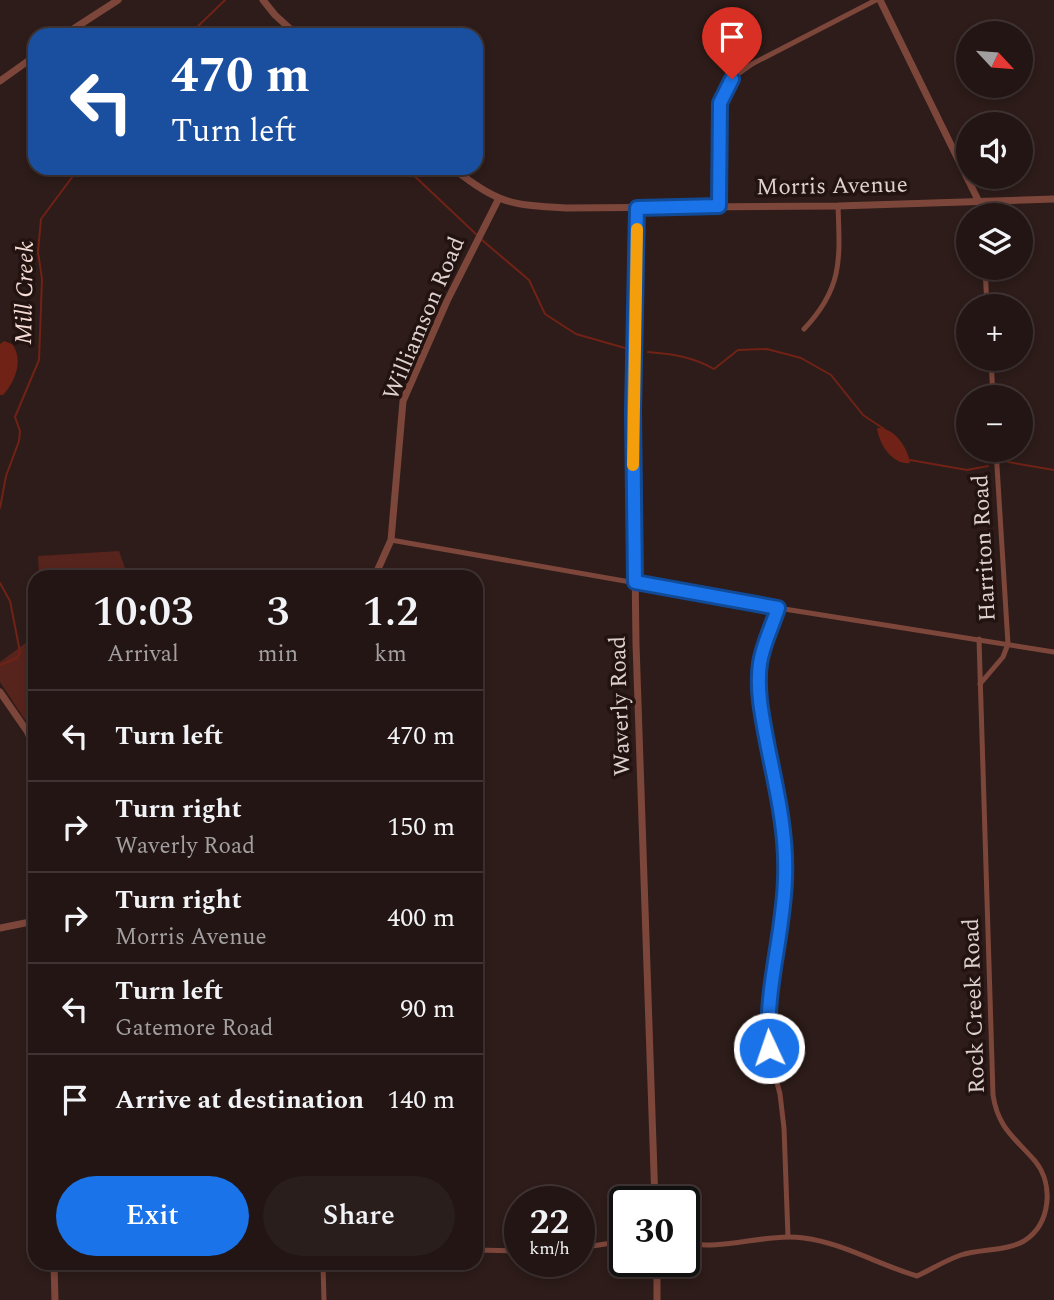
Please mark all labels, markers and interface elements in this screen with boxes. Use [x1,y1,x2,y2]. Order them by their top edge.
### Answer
pin [702,7,762,79]
icon: arrive [713,18,751,56]
north arrow [956,21,1032,98]
map controls [956,21,1033,462]
text: 470 m [171,39,310,114]
icon: left [56,56,147,147]
text: Turn left [171,107,297,156]
button: sound [956,112,1033,189]
street label: Morris Avenue [756,168,908,205]
button: layers [956,203,1033,280]
street label: Williamson Road [374,231,475,406]
water label: Mill Creek [6,241,44,345]
button: + [956,294,1033,371]
button: − [956,385,1033,462]
street label: Harriton Road [963,474,1006,622]
text: 10:03 [92,581,193,644]
text: 3 [267,581,289,644]
text: 1.2 [363,581,419,644]
street label: Waverly Road [601,635,640,777]
text: Arrival [107,637,179,672]
text: min [258,637,298,672]
text: km [374,637,407,672]
text: Turn left [115,716,223,756]
text: 470 m [387,716,455,756]
icon: left [56,717,94,755]
text: Turn right [115,789,242,829]
text: 150 m [387,807,455,847]
icon: right [56,808,94,846]
text: Waverly Road [115,829,255,864]
text: Turn right [115,880,242,920]
text: 400 m [387,898,455,938]
icon: right [56,899,94,937]
street label: Rock Creek Road [954,917,995,1094]
text: Morris Avenue [115,920,267,955]
text: Turn left [115,971,223,1011]
text: 90 m [400,989,455,1029]
icon: left [56,990,94,1028]
text: Gatemore Road [115,1011,273,1046]
position arrow [732,1011,806,1085]
text: Arrive at destination [115,1080,364,1120]
text: 140 m [387,1080,455,1120]
icon: arrive [56,1081,94,1119]
button: Exit [56,1176,249,1256]
button: Share [263,1176,455,1256]
speed limit sign: 30 [609,1186,700,1277]
text: 22 [530,1196,569,1249]
text: km/h [529,1235,570,1262]

